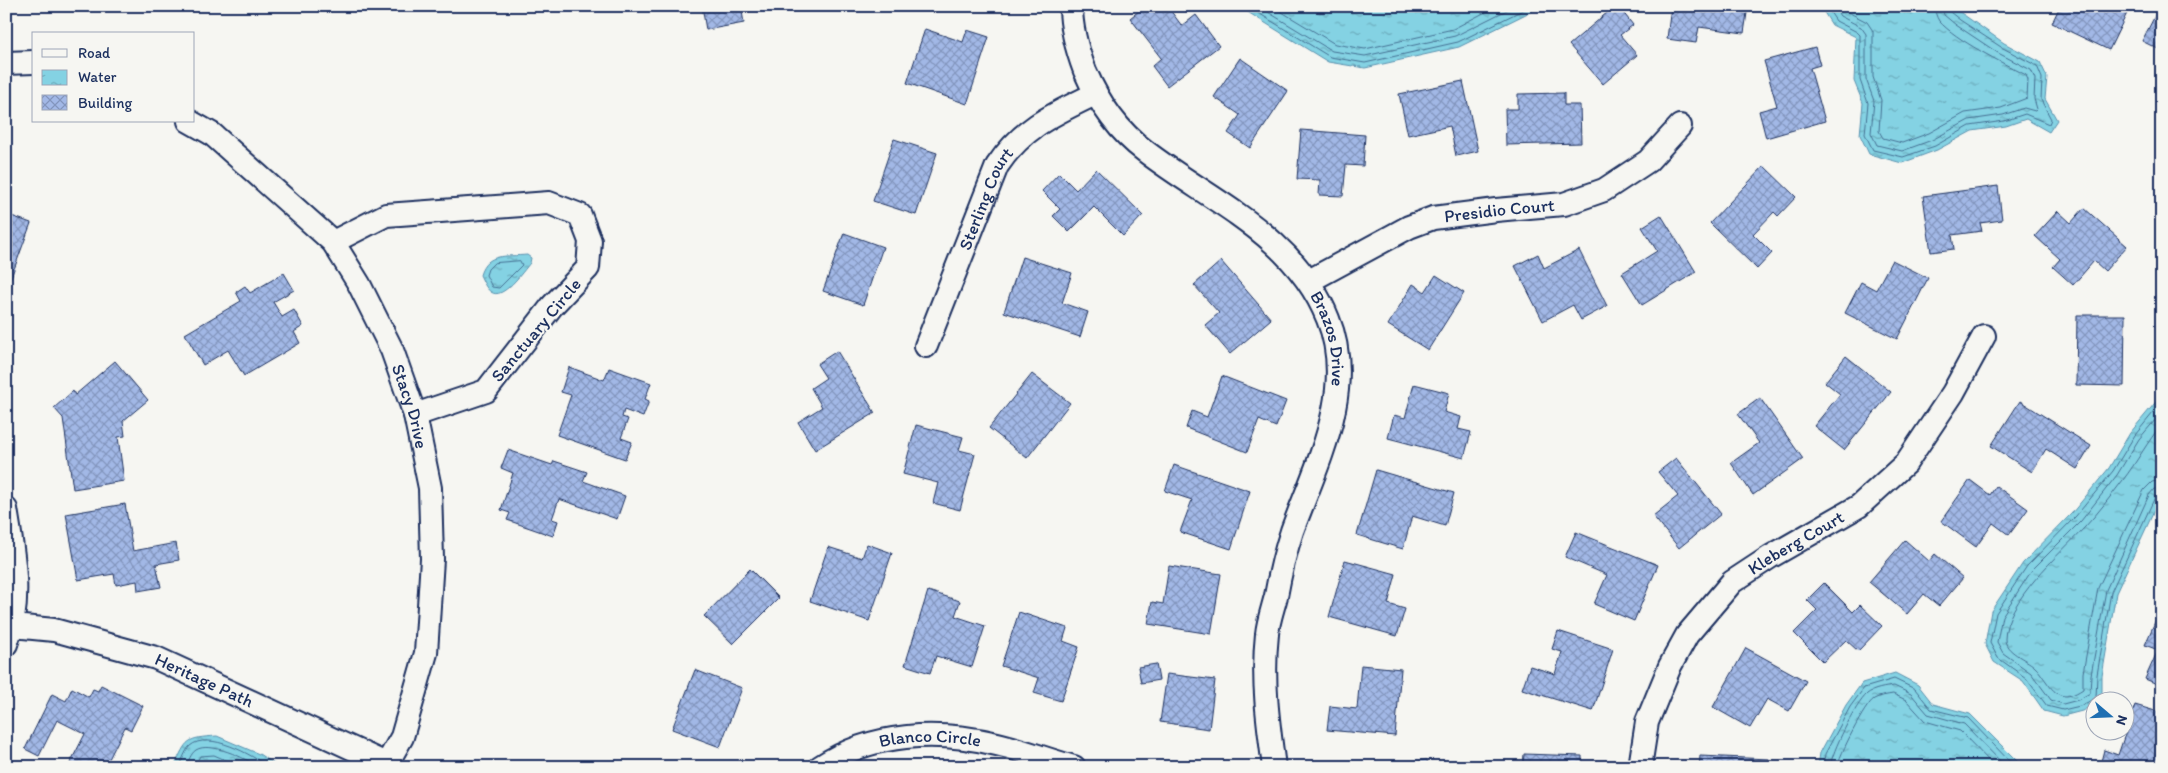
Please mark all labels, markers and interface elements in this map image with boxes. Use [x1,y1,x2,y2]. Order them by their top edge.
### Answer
legend [32,32,195,122]
text: Road [78,44,111,62]
text: Water [78,68,117,86]
text: Building [78,94,132,112]
street label: Sterling Court [954,142,1018,253]
street label: Presidio Court [1443,194,1556,227]
street label: Sanctuary Circle [486,274,586,386]
street label: Brazos Drive [1305,287,1349,387]
street label: Stacy Drive [387,361,433,450]
street label: Kleberg Court [1744,506,1848,580]
street label: Heritage Path [151,648,257,712]
north arrow [2086,690,2136,740]
text: N [2112,713,2131,727]
street label: Blanco Circle [877,725,983,752]

